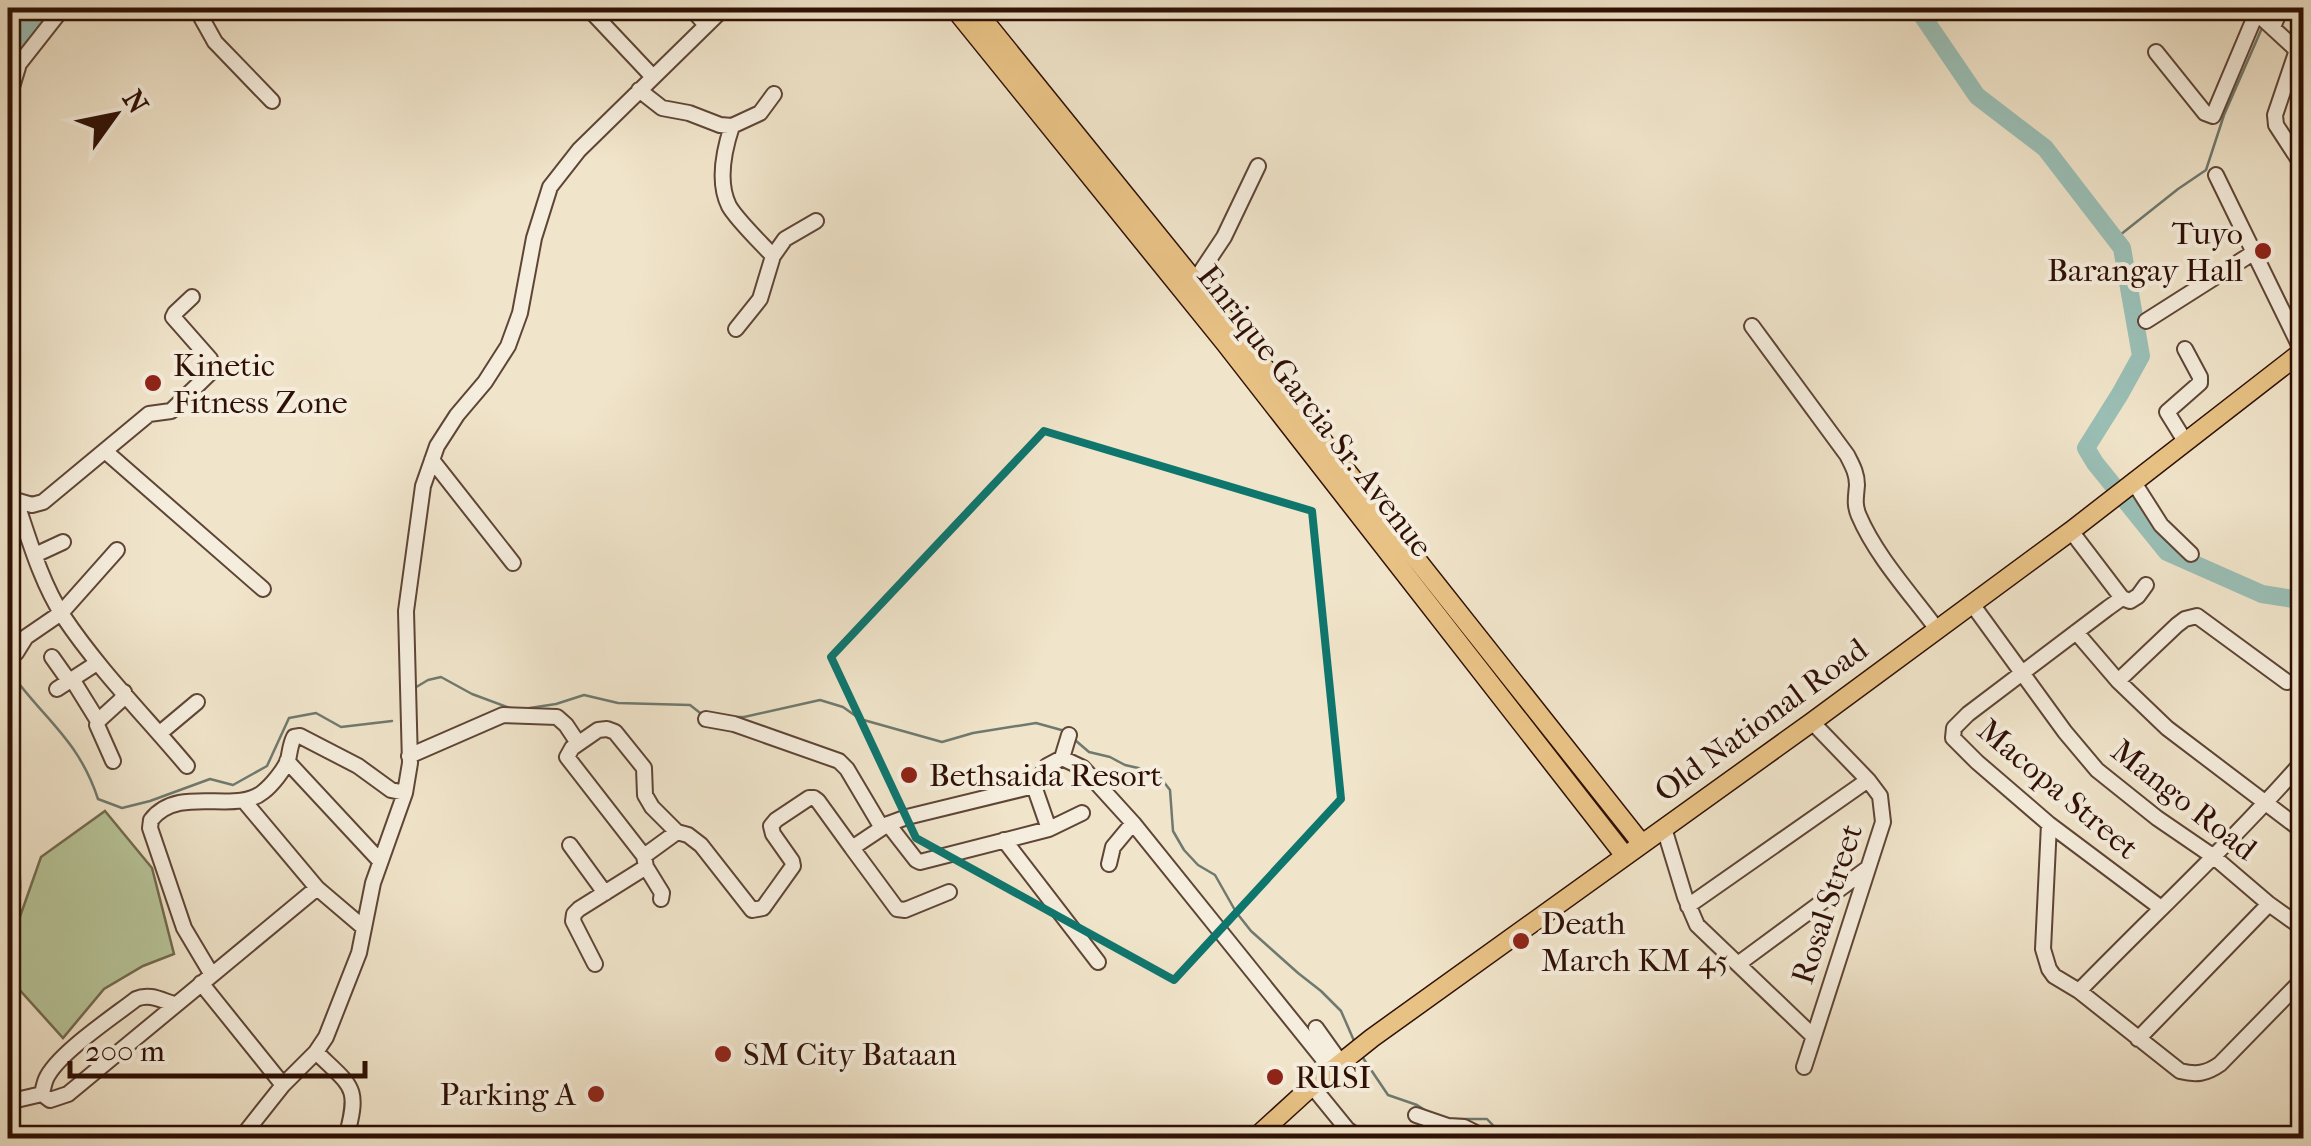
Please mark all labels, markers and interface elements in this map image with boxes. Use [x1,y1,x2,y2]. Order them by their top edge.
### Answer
north arrow [65,65,165,165]
text: N [116,84,156,120]
place label: Tuyo Barangay Hall [2047,215,2243,289]
marker: Tuyo Barangay Hall [2252,240,2274,262]
street label: Enrique Garcia Sr. Avenue [1190,258,1440,564]
place label: Kinetic Fitness Zone [173,347,348,421]
marker: Kinetic Fitness Zone [142,372,164,394]
street label: Old National Road [1648,630,1875,810]
street label: Macopa Street [1970,711,2146,867]
street label: Mango Road [2104,732,2264,868]
place label: Bethsaida Resort [929,757,1162,794]
marker: Bethsaida Resort [898,764,920,786]
street label: Rosal Street [1784,819,1870,989]
place label: Death March KM 45 [1541,905,1729,979]
marker: Death March KM 45 [1510,930,1532,952]
scale bar [70,1016,365,1078]
text: 200 m [85,1034,165,1069]
place label: SM City Bataan [743,1036,957,1073]
marker: SM City Bataan [712,1043,734,1065]
place label: RUSI [1295,1059,1371,1096]
marker: RUSI [1264,1066,1286,1088]
place label: Parking A [440,1076,576,1113]
marker: Parking A [585,1083,607,1105]

